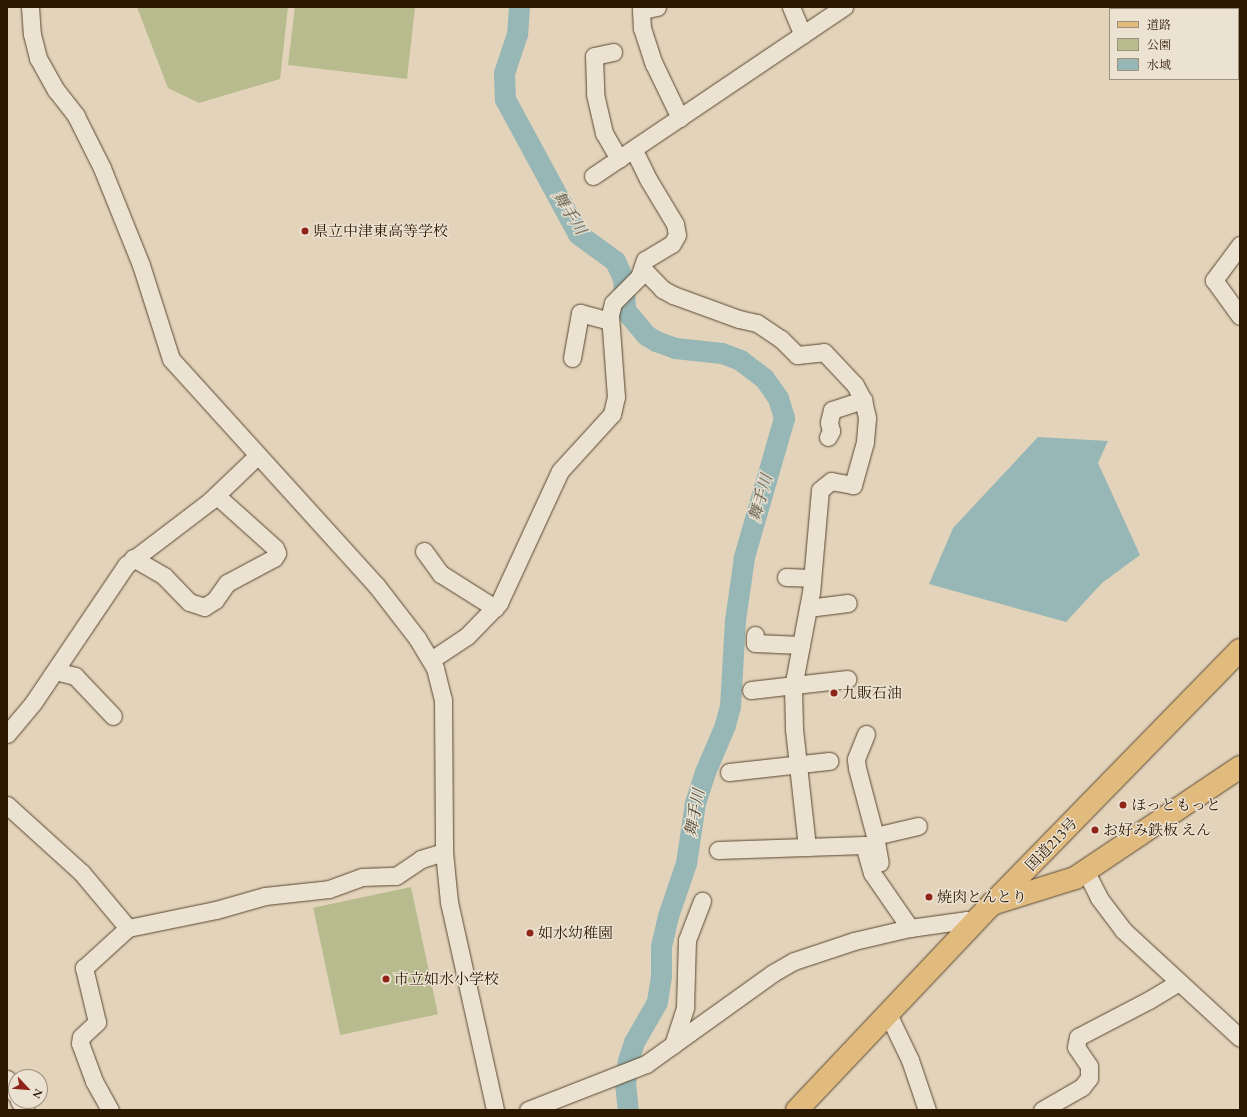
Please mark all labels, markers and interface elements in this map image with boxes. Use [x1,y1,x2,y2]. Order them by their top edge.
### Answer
legend [1109,8,1239,80]
text: 道路 [1147,17,1171,33]
text: 公園 [1147,37,1171,53]
text: 水域 [1147,57,1171,73]
water label: 舞手川 [548,188,590,238]
place label: 県立中津東高等学校 [313,222,448,240]
marker: 県立中津東高等学校 [300,226,310,236]
water label: 舞手川 [745,472,777,524]
place label: 九販石油 [842,684,902,702]
marker: 九販石油 [829,688,839,698]
water label: 舞手川 [681,788,709,838]
place label: ほっともっと [1131,796,1221,814]
marker: ほっともっと [1118,800,1128,810]
street label: 国道213号 [1021,814,1081,874]
place label: お好み鉄板 えん [1103,821,1211,839]
marker: お好み鉄板 えん [1090,825,1100,835]
place label: 焼肉とんとり [937,888,1027,906]
marker: 焼肉とんとり [924,892,934,902]
place label: 如水幼稚園 [538,924,613,942]
marker: 如水幼稚園 [525,928,535,938]
place label: 市立如水小学校 [394,970,499,988]
marker: 市立如水小学校 [381,974,391,984]
north arrow [8,1069,48,1109]
text: N [30,1087,46,1101]

